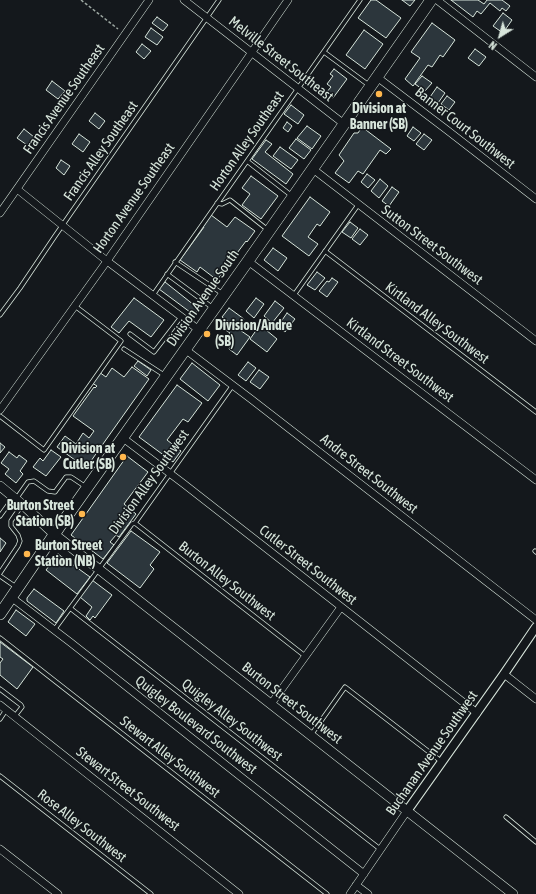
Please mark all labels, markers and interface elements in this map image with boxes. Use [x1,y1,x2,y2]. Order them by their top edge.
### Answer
street label: Melville Street Southeast [225,13,337,105]
north arrow [480,16,520,56]
text: N [487,39,499,52]
street label: Francis Avenue Southeast [20,41,108,157]
street label: Banner Court Southwest [412,84,518,172]
street label: Horton Alley Southeast [206,88,288,194]
marker: Division at Banner (SB) [374,89,384,99]
street label: Francis Alley Southeast [60,98,142,204]
place label: Division at Banner (SB) [350,101,408,134]
street label: Horton Avenue Southeast [90,140,178,256]
street label: Sutton Street Southwest [378,202,486,288]
street label: Division Avenue South [163,246,243,350]
street label: Kirtland Alley Southwest [382,279,492,367]
street label: Kirtland Street Southwest [343,314,457,406]
place label: Division/Andre (SB) [215,318,292,350]
marker: Division/Andre (SB) [202,329,212,339]
street label: Division Alley Southwest [105,426,193,538]
street label: Andre Street Southwest [317,431,421,517]
place label: Division at Cutler (SB) [61,441,115,474]
marker: Division at Cutler (SB) [118,452,128,462]
place label: Burton Street Station (SB) [7,498,74,530]
marker: Burton Street Station (SB) [77,509,87,519]
street label: Cutler Street Southwest [256,522,360,608]
place label: Burton Street Station (NB) [35,538,102,570]
street label: Burton Alley Southwest [175,538,279,624]
marker: Burton Street Station (NB) [22,549,32,559]
street label: Burton Street Southwest [238,659,346,747]
street label: Quigley Boulevard Southwest [132,672,260,778]
street label: Quigley Alley Southwest [178,675,286,765]
street label: Buchanan Avenue Southwest [383,688,481,818]
street label: Stewart Alley Southwest [117,713,223,801]
street label: Stewart Street Southwest [73,743,183,835]
street label: Rose Alley Southwest [34,786,130,866]

